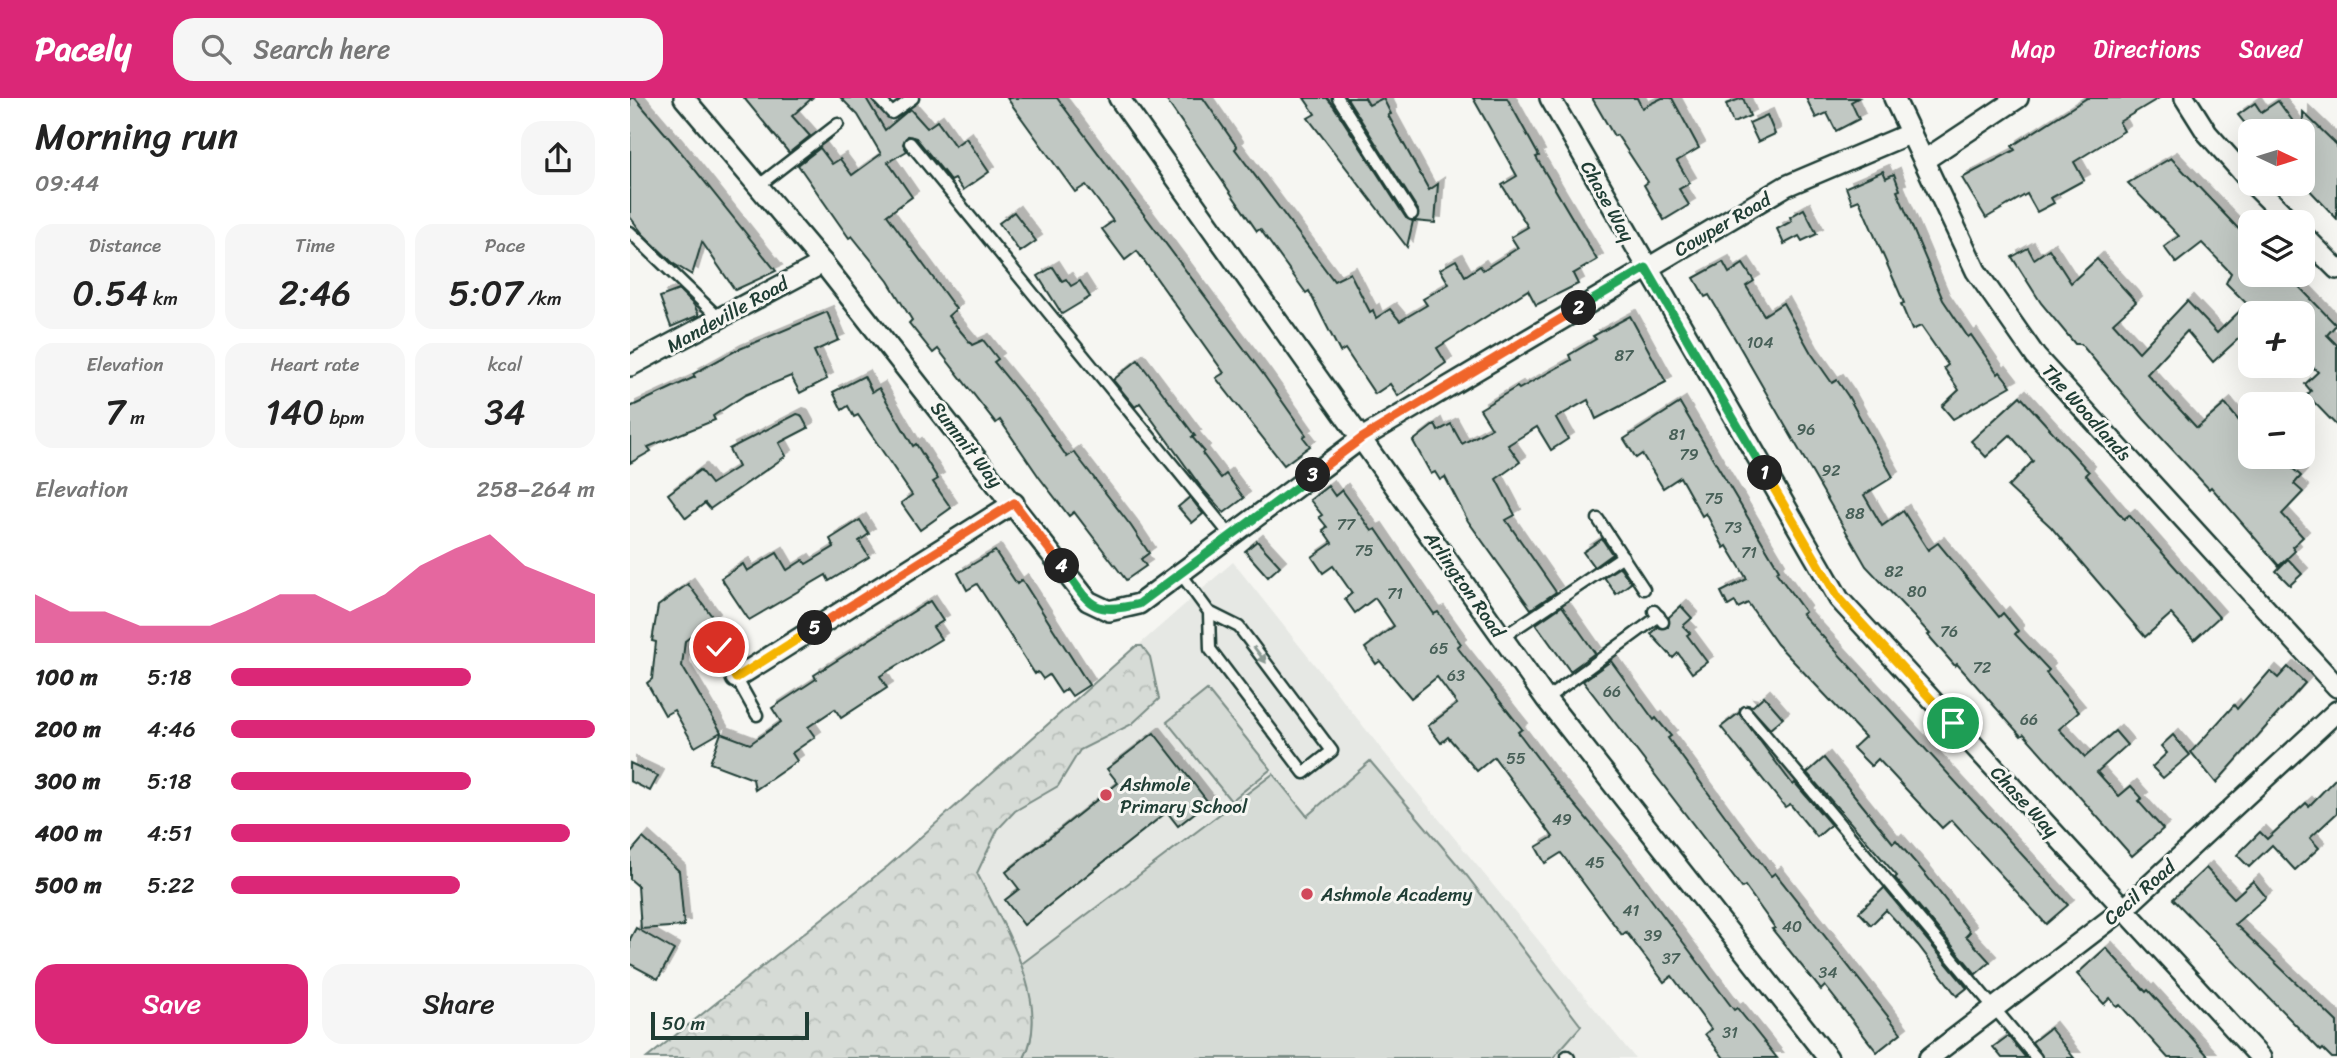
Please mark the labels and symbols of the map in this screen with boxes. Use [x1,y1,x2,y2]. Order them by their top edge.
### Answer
north arrow [2238,119,2315,196]
street label: Chase Way [1572,154,1644,248]
street label: Cowper Road [1667,182,1779,266]
street label: Mandeville Road [660,266,796,362]
pin: 2 [1562,290,1597,326]
house number: 104 [1747,328,1773,357]
house number: 87 [1615,341,1634,370]
street label: The Woodlands [2033,356,2140,469]
street label: Summit Way [922,393,1011,495]
house number: 96 [1797,415,1815,444]
house number: 81 [1669,420,1685,449]
house number: 79 [1680,440,1699,469]
pin: 1 [1748,456,1782,490]
house number: 92 [1821,456,1841,485]
pin: 3 [1296,458,1330,492]
house number: 75 [1705,484,1724,513]
house number: 88 [1845,499,1865,528]
house number: 77 [1337,510,1356,539]
house number: 73 [1724,513,1742,542]
street label: Arlington Road [1415,523,1515,646]
house number: 75 [1355,536,1374,565]
house number: 71 [1741,538,1757,567]
pin: 4 [1044,548,1080,584]
house number: 82 [1885,557,1903,586]
house number: 80 [1907,577,1927,606]
house number: 71 [1387,579,1403,608]
pin: 5 [798,610,832,646]
pin [689,617,749,677]
house number: 76 [1940,617,1958,646]
house number: 65 [1430,634,1449,663]
one-way arrow [1252,645,1267,663]
house number: 72 [1973,653,1991,682]
house number: 63 [1447,661,1465,690]
house number: 66 [1603,677,1621,706]
pin [1923,693,1983,753]
house number: 66 [2020,705,2038,734]
house number: 55 [1506,744,1526,773]
street label: Chase Way [1982,758,2067,845]
place label: Ashmole Primary School [1119,768,1248,823]
marker: Ashmole Primary School [1098,787,1114,803]
house number: 49 [1552,805,1572,834]
house number: 45 [1585,848,1605,877]
street label: Cecil Road [2096,850,2185,933]
place label: Ashmole Academy [1320,878,1472,911]
marker: Ashmole Academy [1299,886,1315,902]
house number: 41 [1623,896,1640,925]
house number: 40 [1782,912,1802,941]
house number: 39 [1644,921,1662,950]
house number: 37 [1662,944,1681,973]
house number: 34 [1819,958,1837,987]
scale bar [651,1009,808,1041]
house number: 31 [1722,1018,1738,1047]

